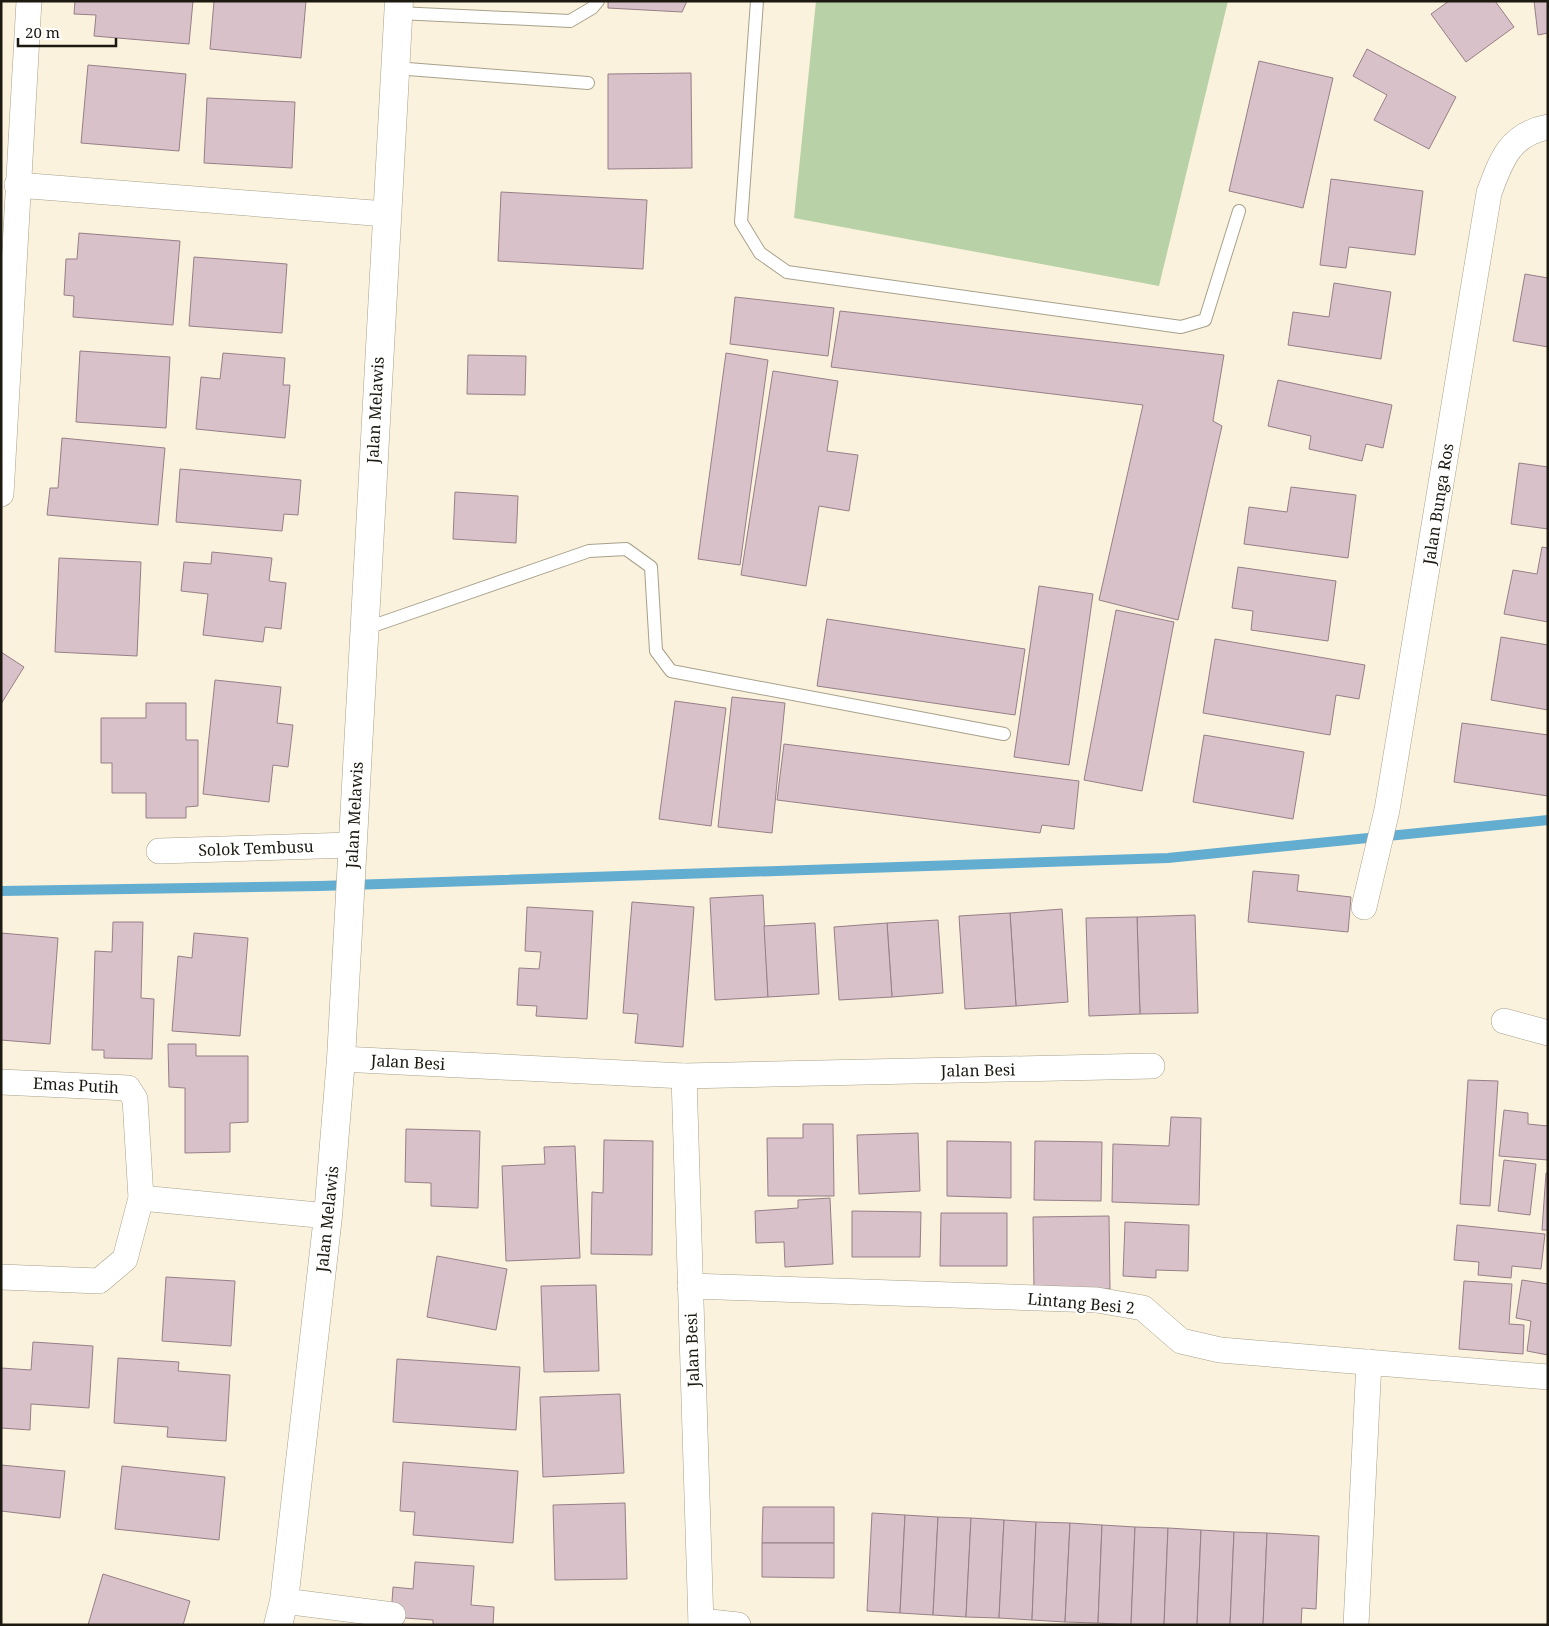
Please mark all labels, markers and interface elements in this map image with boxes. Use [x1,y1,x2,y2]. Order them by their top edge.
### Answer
scale bar [18,15,115,47]
text: 20 m [25,22,60,42]
street label: Jalan Melawis [361,356,389,465]
street label: Jalan Bunga Ros [1417,442,1458,567]
street label: Jalan Melawis [340,761,368,870]
street label: Solok Tembusu [198,835,314,861]
street label: Jalan Besi [369,1049,446,1075]
street label: Jalan Besi [940,1058,1015,1082]
street label: Emas Putih [32,1072,120,1098]
street label: Jalan Melawis [310,1165,344,1274]
street label: Lintang Besi 2 [1026,1287,1136,1319]
street label: Jalan Besi [680,1312,704,1389]

